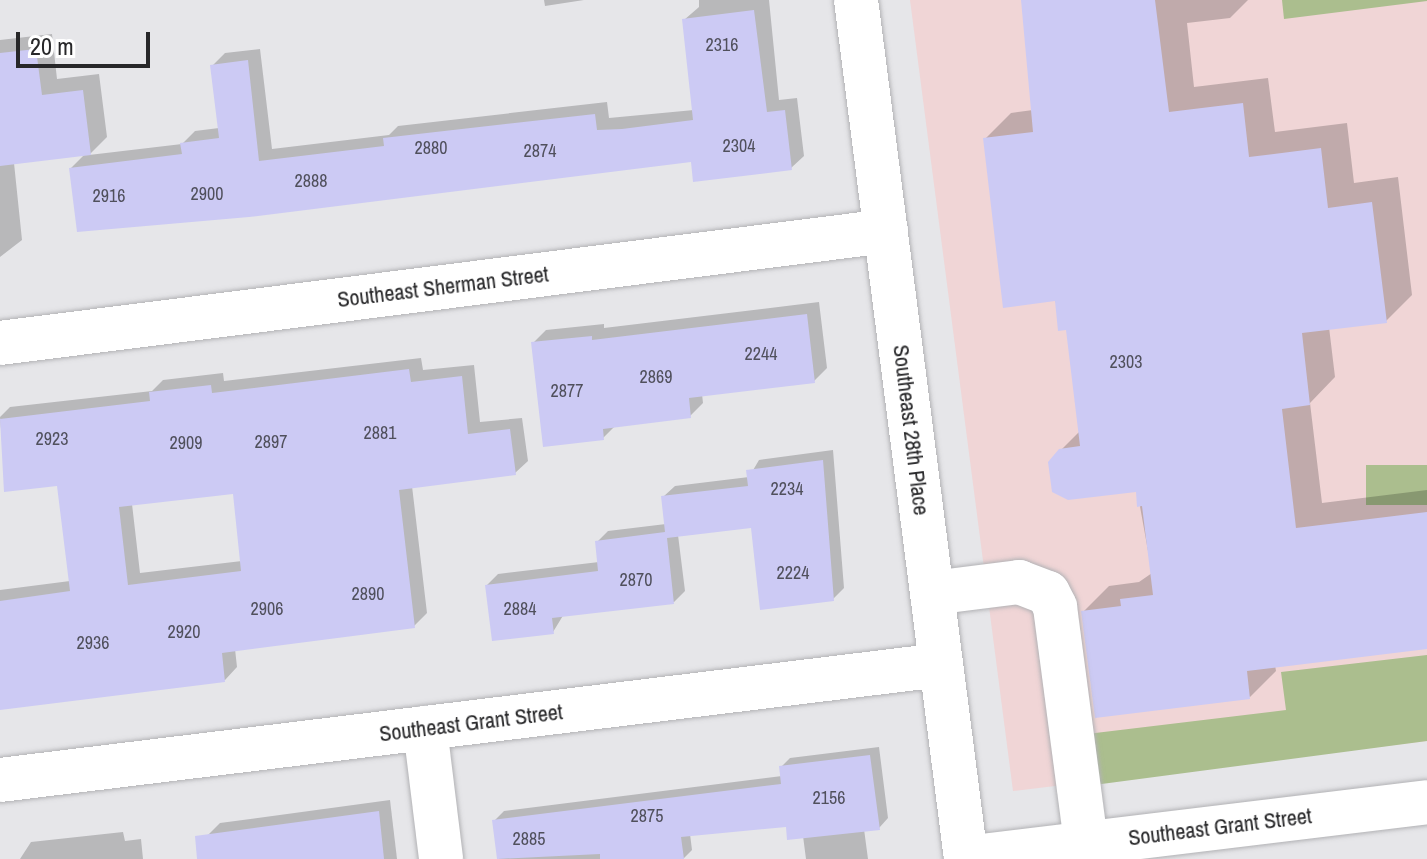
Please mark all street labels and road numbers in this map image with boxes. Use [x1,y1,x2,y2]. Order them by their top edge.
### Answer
street label: Southeast Sherman Street [336,261,550,313]
street label: Southeast 28th Place [887,343,935,517]
street label: Southeast Grant Street [378,699,564,747]
street label: Southeast Grant Street [1127,803,1313,851]

